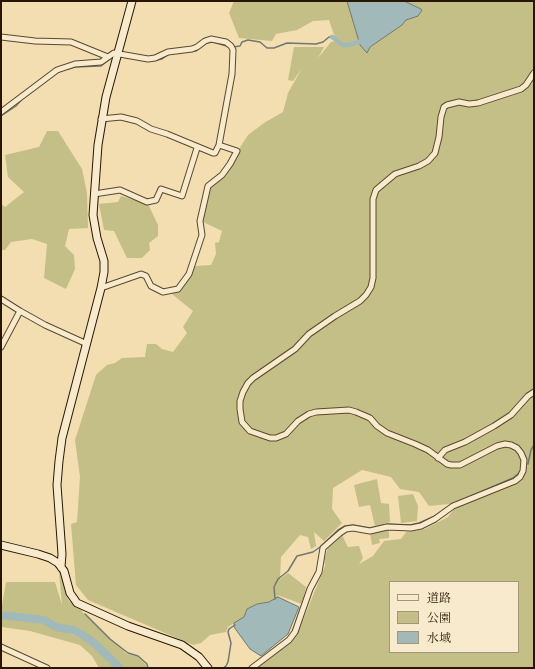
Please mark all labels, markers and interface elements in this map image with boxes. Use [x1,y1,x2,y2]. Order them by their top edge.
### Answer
legend [389,581,519,653]
text: 道路 [427,591,451,607]
text: 公園 [427,611,451,627]
text: 水域 [427,631,451,647]

